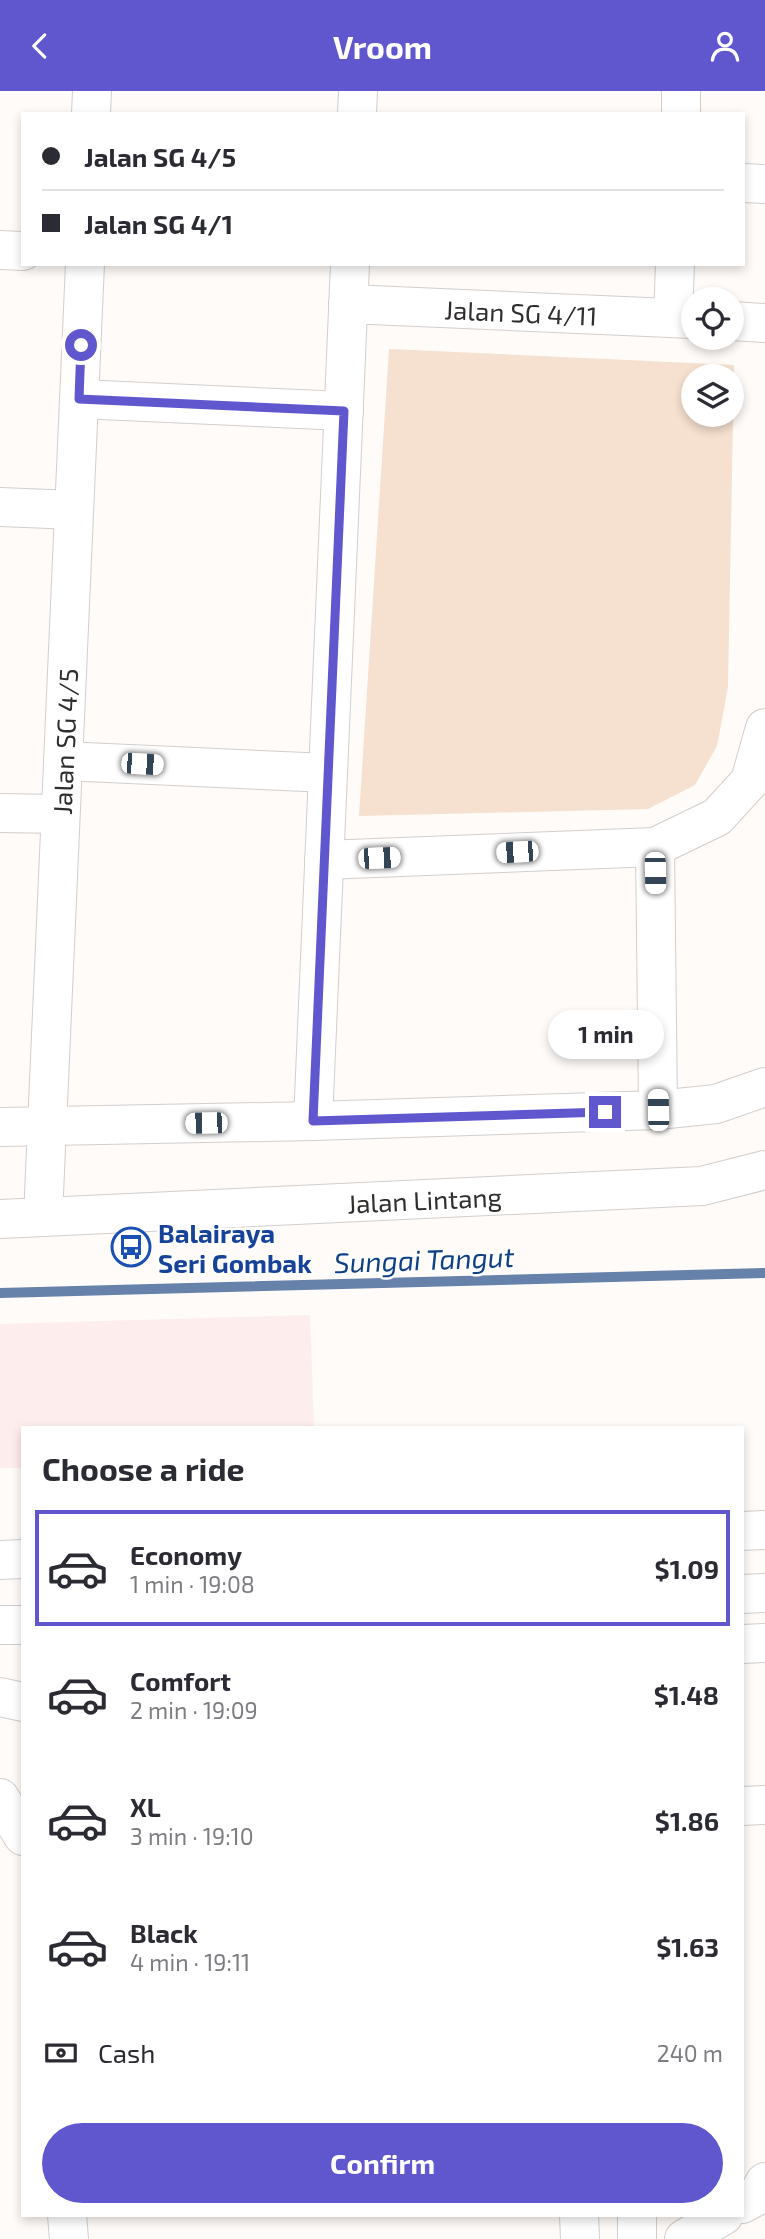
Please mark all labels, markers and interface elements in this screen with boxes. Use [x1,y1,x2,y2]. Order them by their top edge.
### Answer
icon: back [21,27,59,65]
text: Vroom [333,27,432,65]
icon: person [706,27,744,65]
text: Jalan SG 4/5 [84,141,236,172]
text: Jalan SG 4/1 [84,208,233,239]
map controls [681,287,744,427]
button: locate [681,287,744,350]
street label: Jalan SG 4/11 [444,293,598,330]
route start [65,329,97,361]
button: layers [681,364,744,427]
street label: Jalan SG 4/5 [45,668,83,815]
car [121,752,164,776]
car [496,840,539,864]
car [358,847,401,869]
car [645,852,666,894]
callout: 1 min [547,1011,663,1059]
text: 1 min [578,1020,634,1048]
car [648,1089,669,1131]
route end [589,1096,621,1128]
car [185,1112,228,1134]
street label: Jalan Lintang [346,1180,503,1218]
place label: Balairaya Seri Gombak [158,1217,312,1278]
bus stop icon: Balairaya Seri Gombak [110,1226,152,1268]
water label: Sungai Tangut [333,1239,515,1279]
text: Choose a ride [42,1449,245,1487]
icon: car [46,1537,109,1600]
text: Economy [130,1539,242,1570]
text: $1.09 [655,1553,719,1584]
text: 1 min · 19:08 [130,1570,255,1598]
icon: car [46,1663,109,1726]
text: Comfort [130,1665,231,1696]
text: $1.48 [654,1679,719,1710]
text: 2 min · 19:09 [130,1696,258,1724]
icon: car [46,1789,109,1852]
text: XL [130,1791,161,1822]
text: $1.86 [655,1805,719,1836]
text: 3 min · 19:10 [130,1822,254,1850]
icon: car [46,1915,109,1978]
text: Black [130,1917,198,1948]
text: $1.63 [656,1931,719,1962]
text: 4 min · 19:11 [130,1948,250,1976]
icon: cash [42,2034,80,2072]
text: Cash [98,2037,155,2068]
text: 240 m [657,2039,723,2067]
button: Confirm [42,2123,723,2203]

